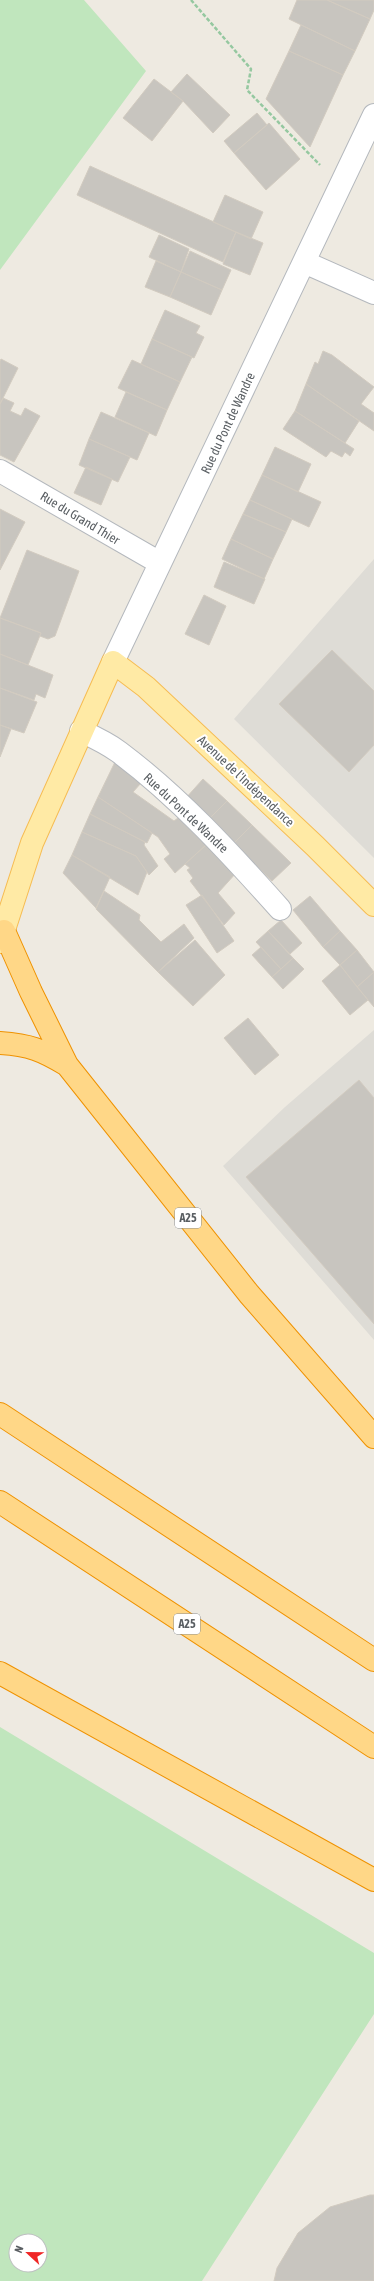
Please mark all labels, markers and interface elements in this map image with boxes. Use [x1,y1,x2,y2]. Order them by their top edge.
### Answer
street label: Rue du Pont de Wandre [198,370,258,476]
street label: Rue du Grand Thier [38,488,123,548]
street label: Avenue de l'Indépendance [195,732,297,830]
street label: Rue du Pont de Wandre [141,770,231,856]
road number: A25 [175,1208,201,1228]
road number: A25 [174,1614,200,1634]
north arrow [8,2233,48,2273]
text: N [12,2244,26,2255]

